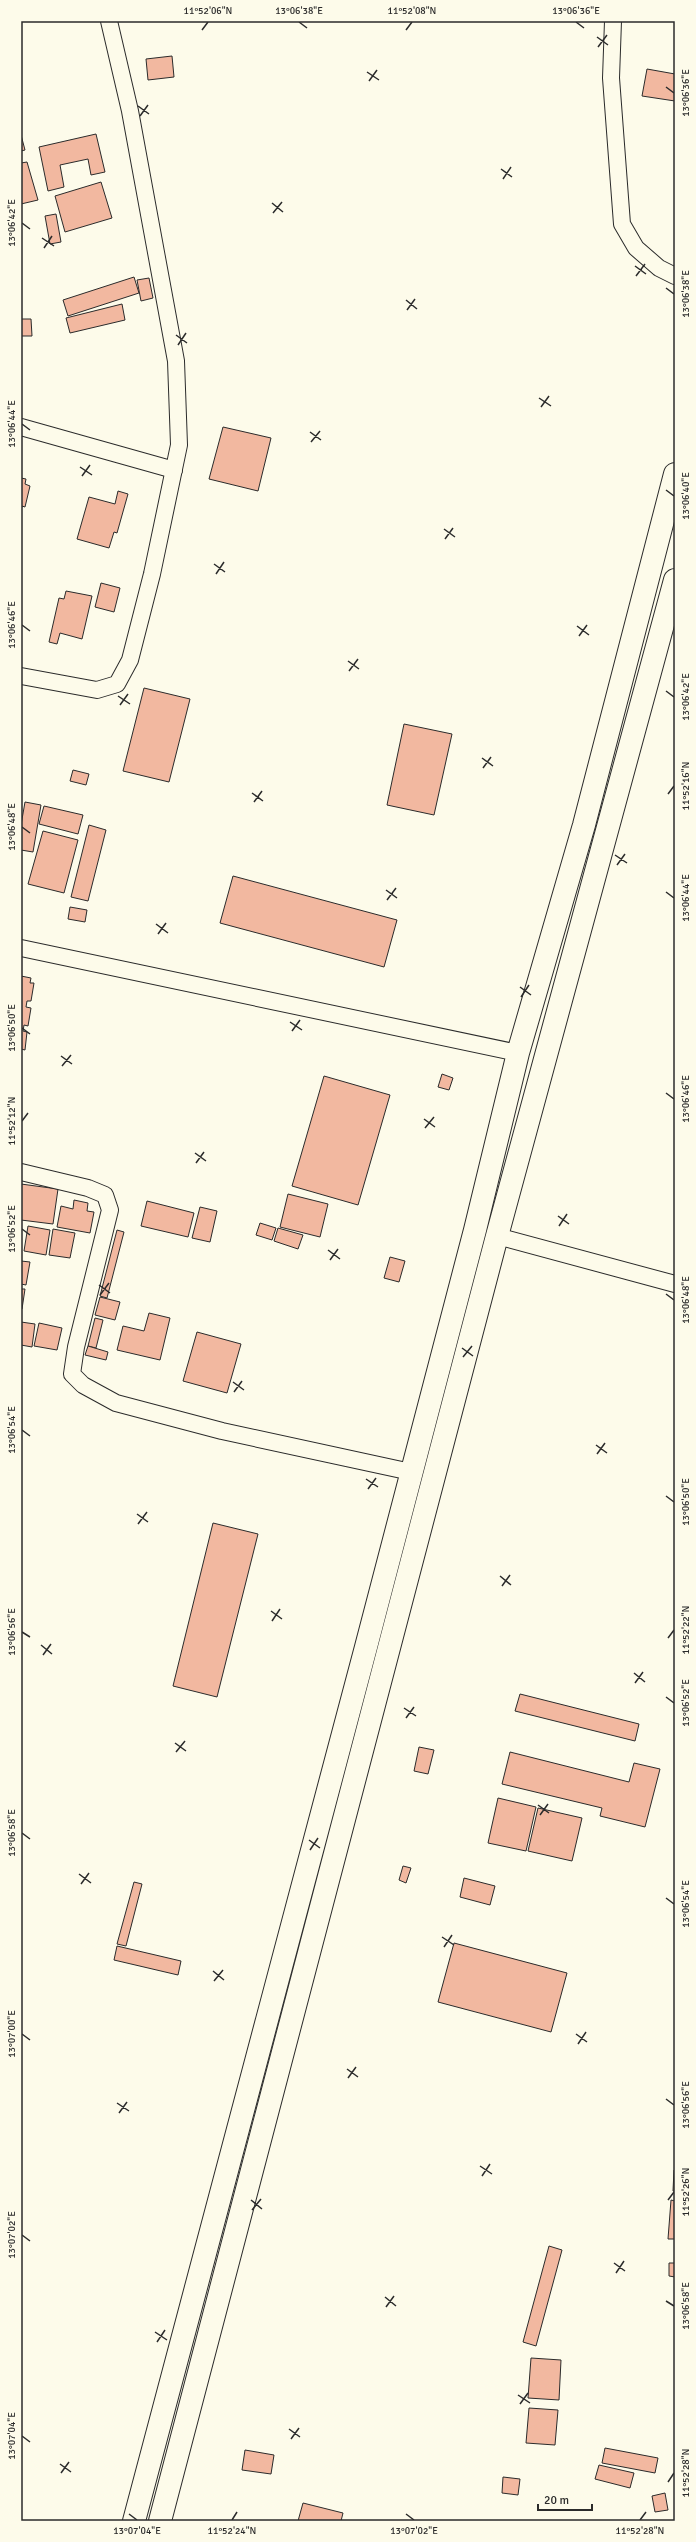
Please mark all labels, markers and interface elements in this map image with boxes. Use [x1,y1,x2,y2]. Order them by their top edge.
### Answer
text: 11°52'06"N [184,5,232,17]
text: 13°06'38"E [275,5,323,17]
text: 11°52'08"N [388,5,436,17]
text: 13°06'36"E [552,5,600,17]
text: 13°06'36"E [680,69,692,117]
text: 13°06'42"E [6,199,18,247]
text: 13°06'38"E [680,270,692,318]
text: 13°06'44"E [6,400,18,448]
text: 13°06'40"E [680,472,692,520]
text: 13°06'46"E [6,601,18,649]
text: 13°06'42"E [680,673,692,721]
text: 11°52'16"N [680,762,692,810]
text: 13°06'48"E [6,803,18,851]
text: 13°06'44"E [680,874,692,922]
text: 13°06'50"E [6,1004,18,1052]
text: 13°06'46"E [680,1075,692,1123]
text: 11°52'12"N [6,1097,18,1145]
text: 13°06'52"E [6,1205,18,1253]
text: 13°06'48"E [680,1276,692,1324]
text: 13°06'54"E [6,1406,18,1454]
text: 13°06'50"E [680,1478,692,1526]
text: 11°52'22"N [680,1606,692,1654]
text: 13°06'56"E [6,1608,18,1656]
text: 13°06'52"E [680,1679,692,1727]
text: 13°06'58"E [6,1809,18,1857]
text: 13°06'54"E [680,1880,692,1928]
text: 13°07'00"E [6,2010,18,2058]
text: 13°06'56"E [680,2081,692,2129]
text: 11°52'26"N [680,2168,692,2216]
text: 13°07'02"E [6,2211,18,2259]
text: 13°06'58"E [680,2282,692,2330]
text: 13°07'04"E [6,2412,18,2460]
text: 11°52'28"N [680,2449,692,2497]
scale bar [538,2486,592,2512]
text: 20 m [544,2493,569,2508]
text: 13°07'04"E [113,2525,161,2537]
text: 11°52'24"N [208,2525,256,2537]
text: 13°07'02"E [390,2525,438,2537]
text: 11°52'28"N [616,2525,664,2537]

